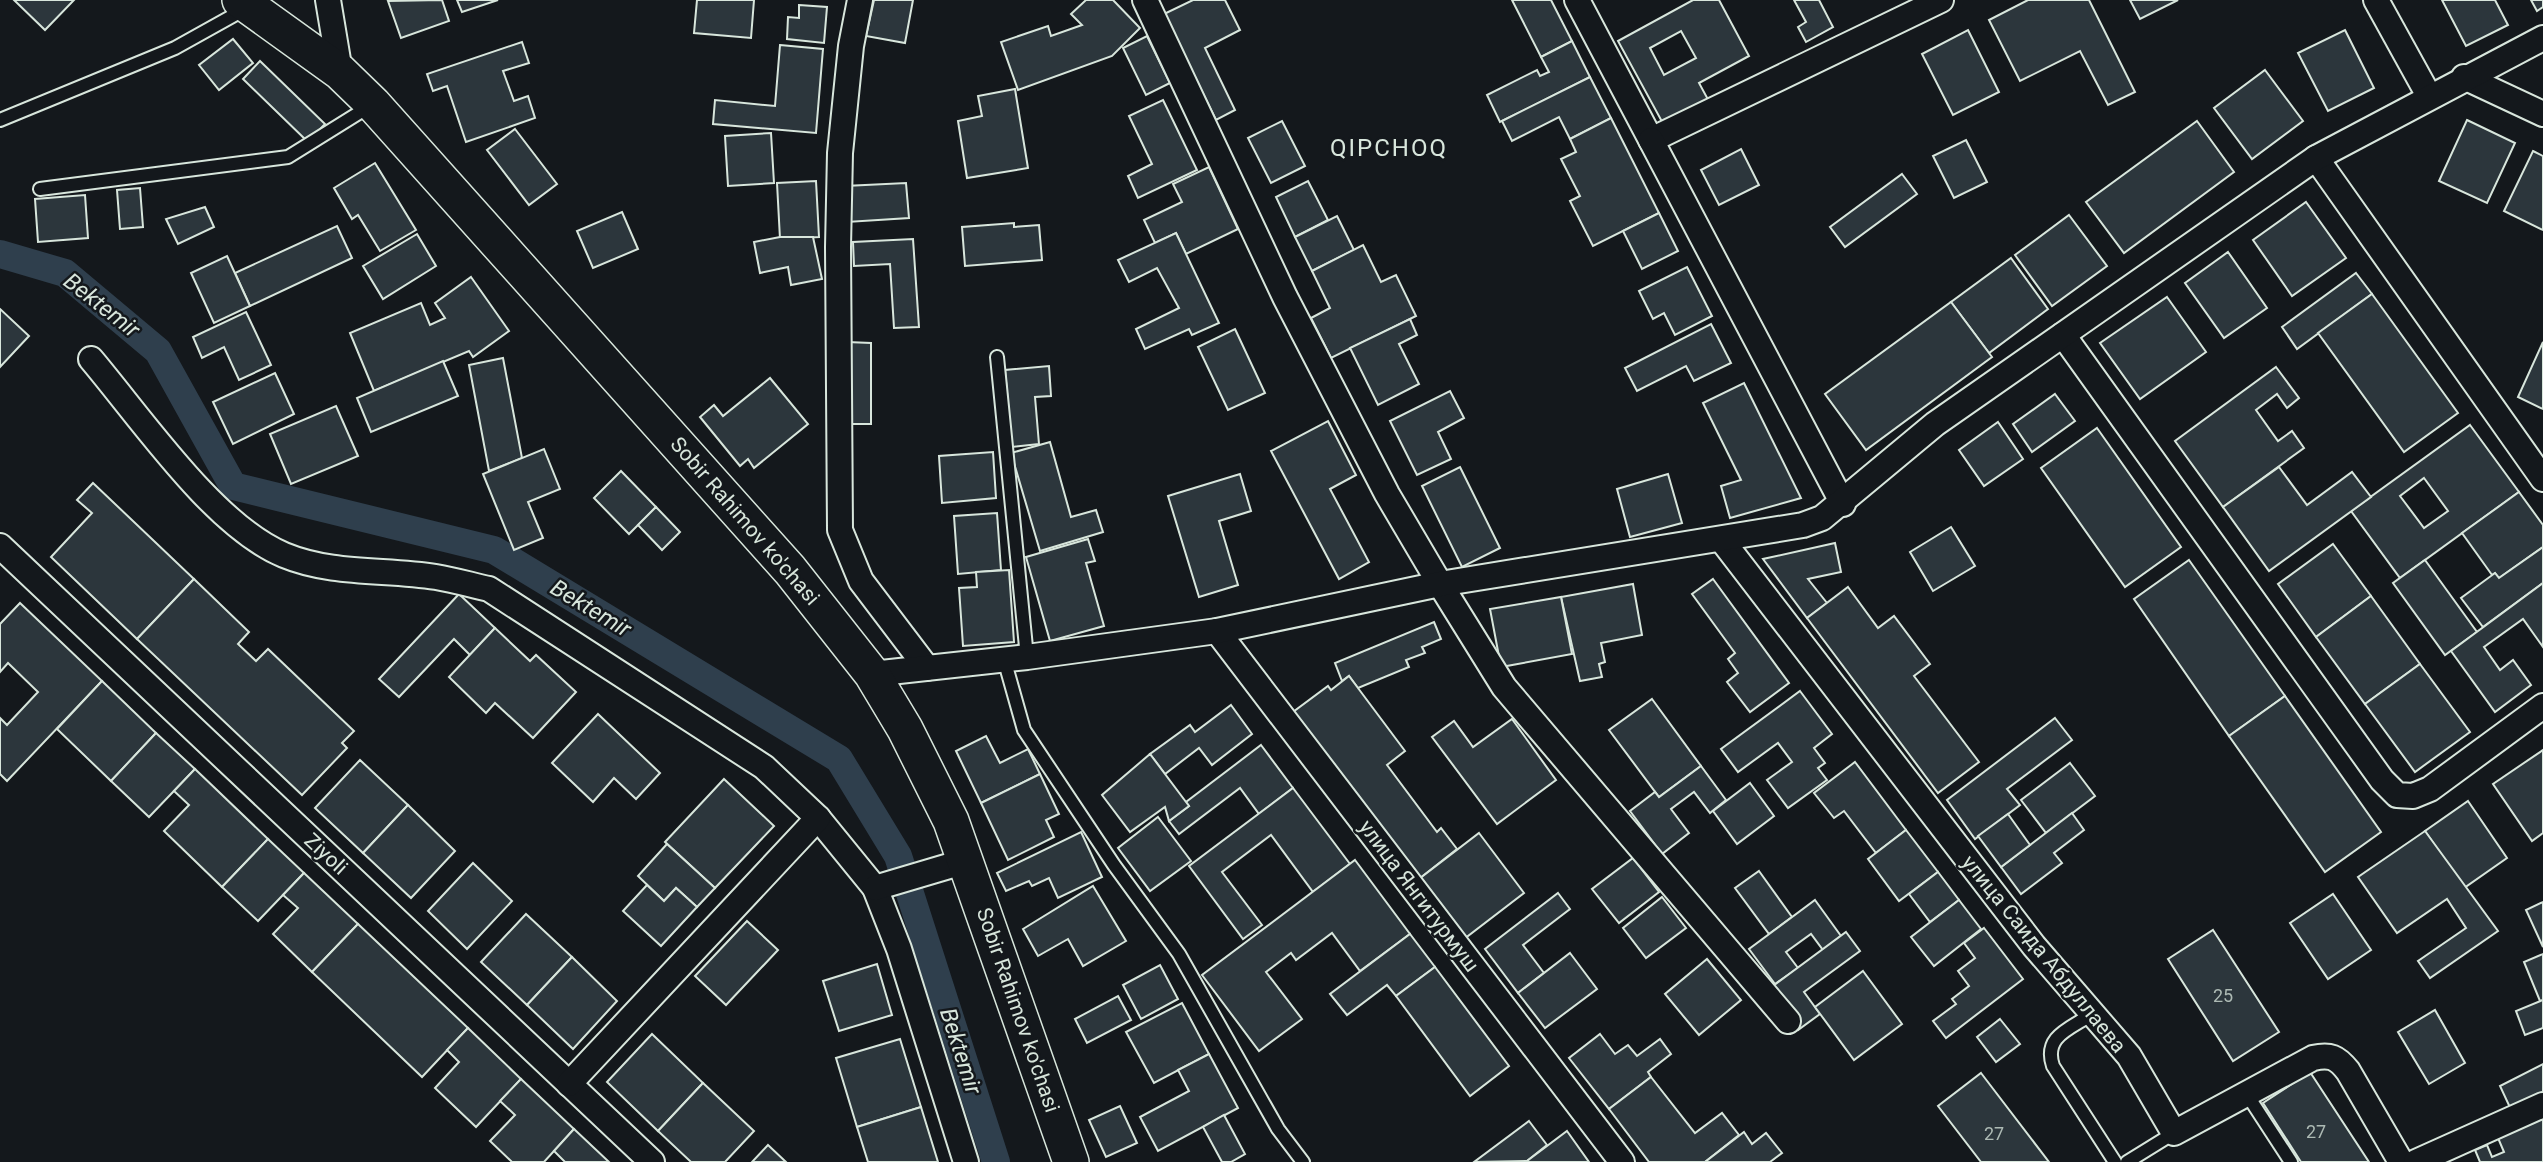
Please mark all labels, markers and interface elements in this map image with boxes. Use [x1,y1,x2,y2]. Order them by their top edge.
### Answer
district label: QIPCHOQ [1330,134,1448,162]
water label: Bektemir [58,267,146,344]
street label: Sobir Rahimov ko'chasi [666,432,824,610]
water label: Bektemir [546,574,637,644]
street label: улица Янгитурмуш [1354,815,1484,977]
street label: Ziyoli [300,828,352,880]
street label: улица Саида Абдуллаева [1957,850,2131,1058]
street label: Sobir Rahimov ko'chasi [972,905,1064,1115]
house number: 25 [2213,985,2233,1006]
water label: Bektemir [934,1005,988,1099]
house number: 27 [2306,1121,2326,1142]
house number: 27 [1984,1123,2004,1144]

